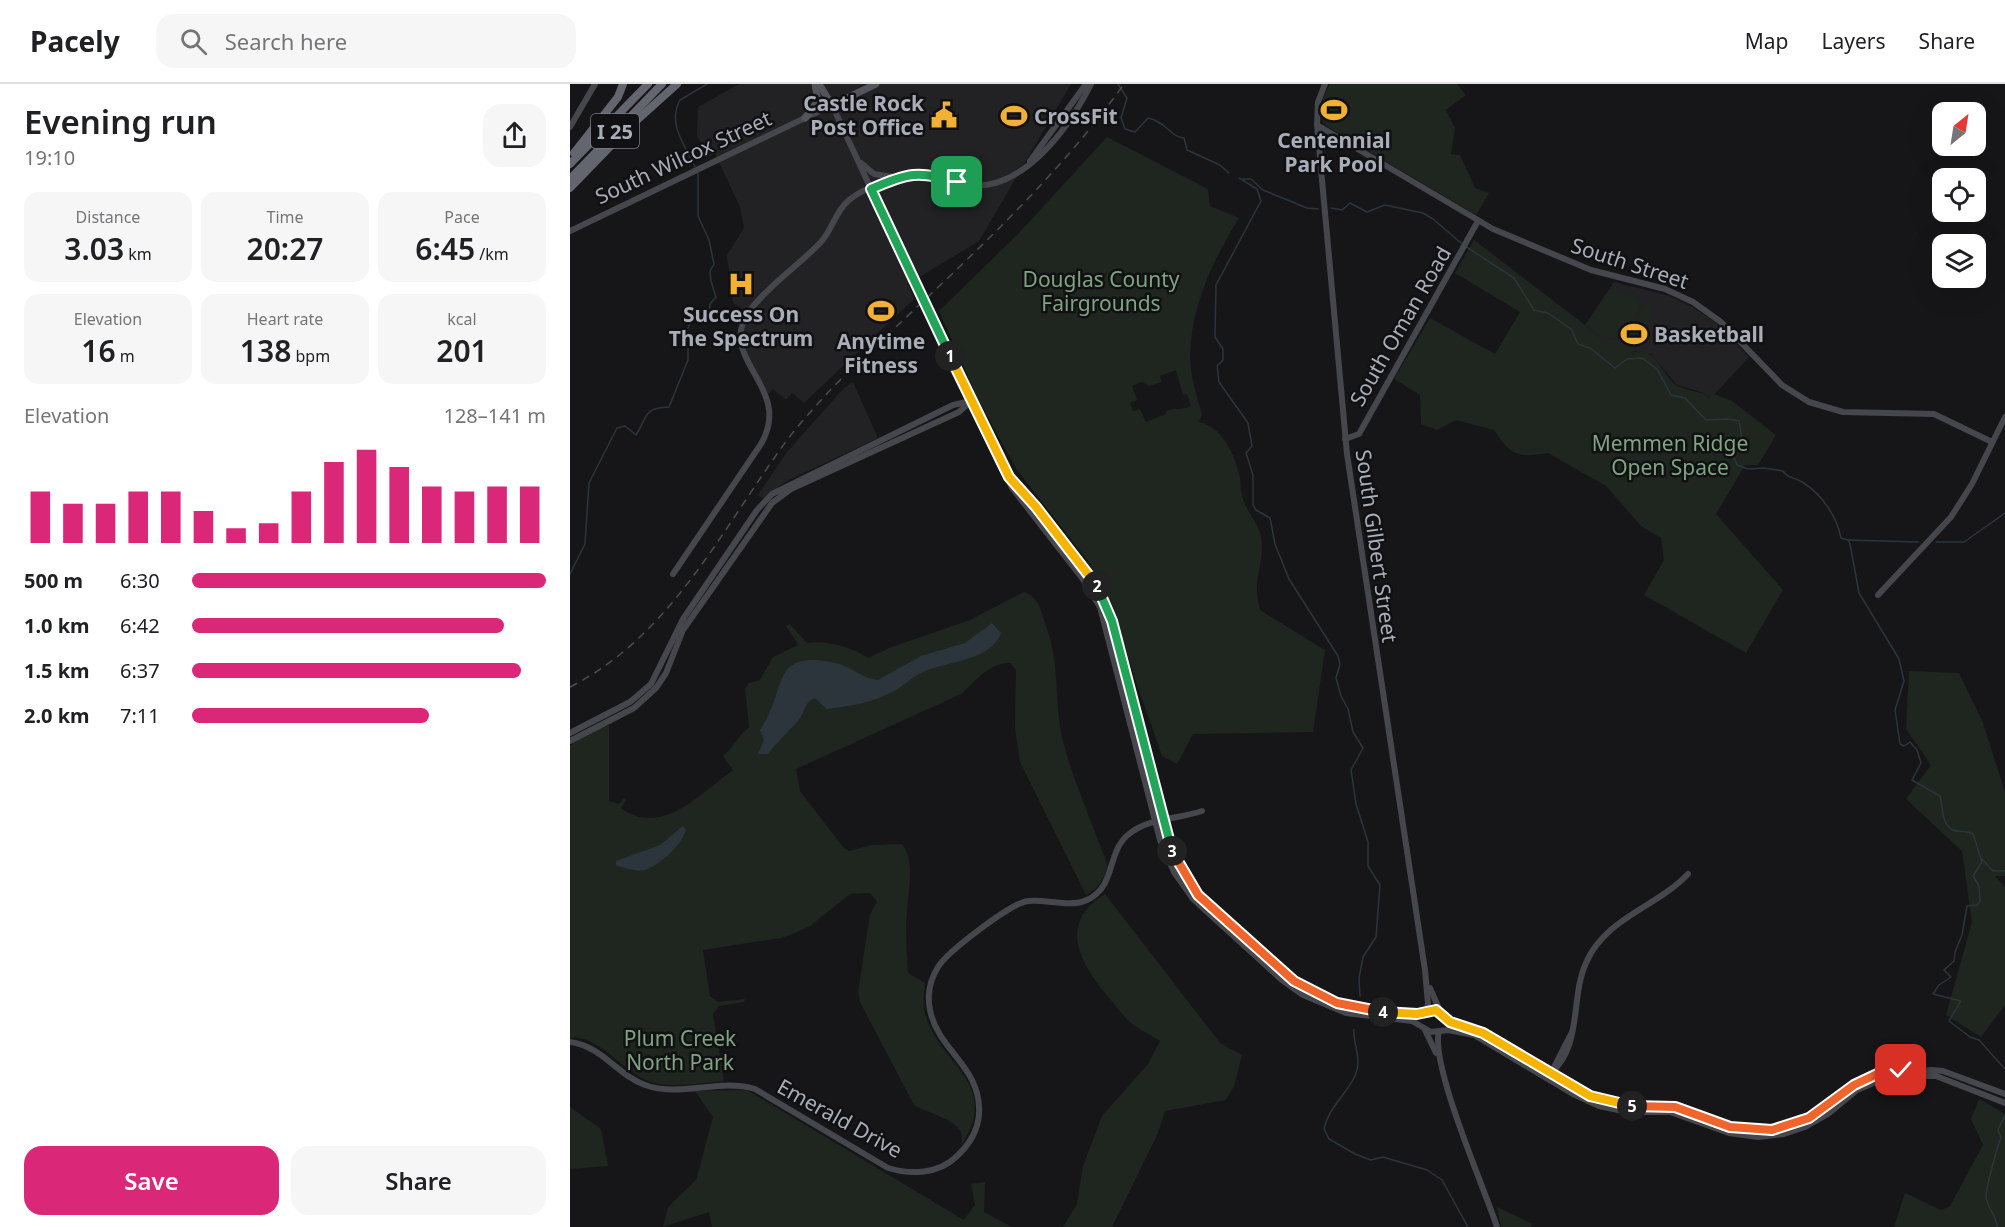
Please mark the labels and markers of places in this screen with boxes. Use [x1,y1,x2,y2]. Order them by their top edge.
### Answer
place label: Castle Rock Post Office [803,89,925,141]
sports icon: Centennial Park Pool [1319,95,1349,125]
public building icon: Castle Rock Post Office [929,100,959,130]
sports icon: CrossFit [999,101,1029,131]
place label: CrossFit [1034,102,1118,130]
place label: Centennial Park Pool [1277,126,1391,178]
pin [931,156,982,207]
hospital icon: Success On The Spectrum [726,269,756,299]
sports icon: Anytime Fitness [866,296,896,326]
place label: Success On The Spectrum [669,300,813,352]
sports icon: Basketball [1619,319,1649,349]
place label: Basketball [1654,320,1764,348]
place label: Anytime Fitness [837,327,925,379]
pin: 1 [935,341,965,371]
pin: 2 [1082,571,1112,601]
pin: 3 [1157,836,1187,866]
pin: 4 [1368,997,1398,1027]
pin [1875,1044,1926,1095]
pin: 5 [1617,1091,1647,1121]

